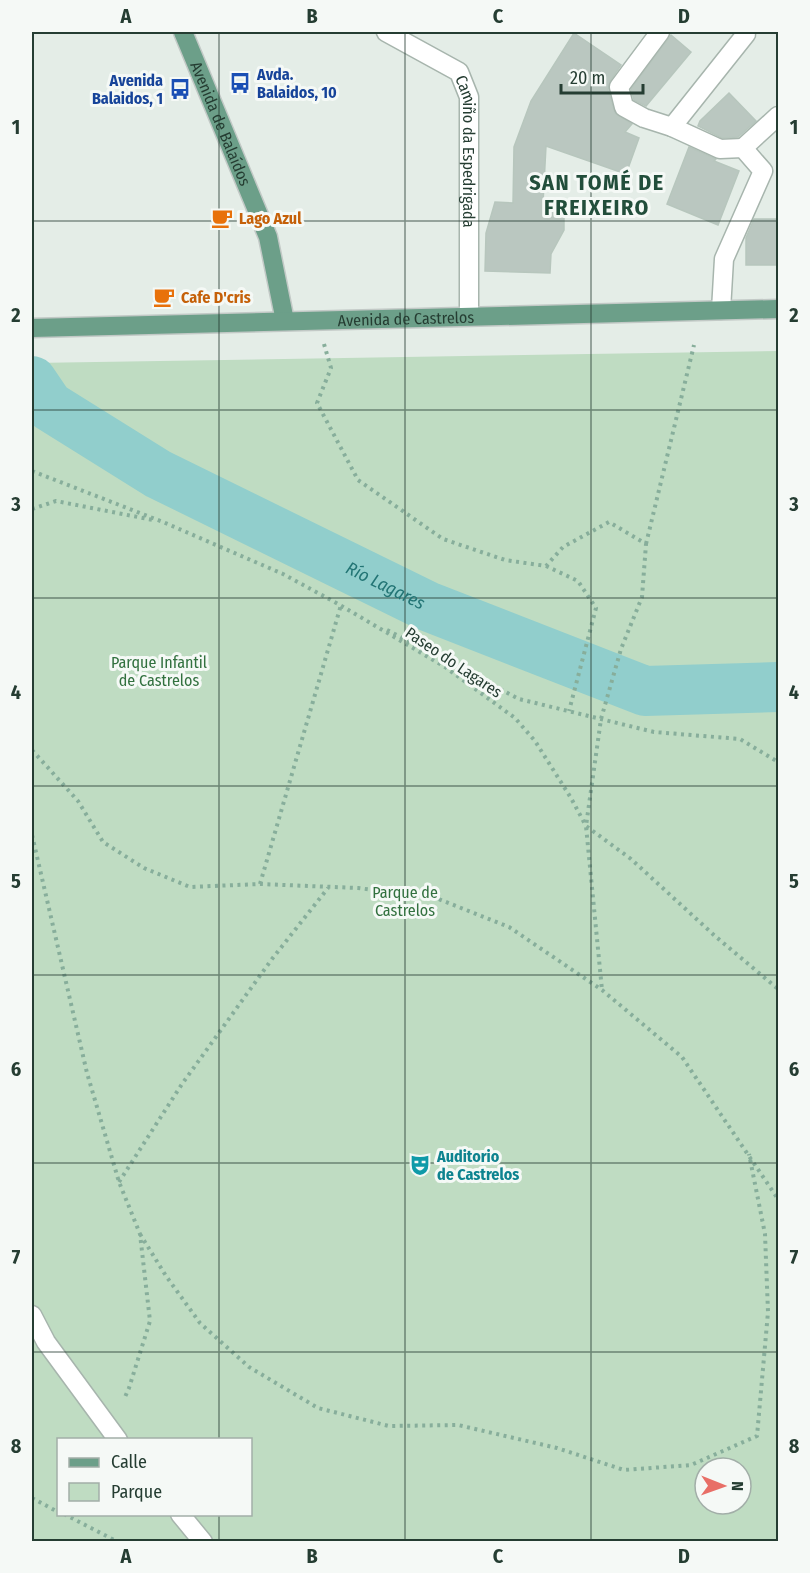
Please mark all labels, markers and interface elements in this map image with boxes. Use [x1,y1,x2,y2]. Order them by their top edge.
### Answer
text: A [120,4,133,28]
text: B [306,4,318,28]
text: C [493,4,504,28]
text: D [678,4,690,28]
scale bar [561,57,644,95]
street label: Avenida de Balaídos [186,59,255,189]
place label: Avda. Balaidos, 10 [256,65,337,102]
text: 20 m [570,67,605,89]
place label: Avenida Balaidos, 1 [92,71,163,108]
bus stop icon: Avda. Balaidos, 10 [228,71,252,95]
street label: Camiño da Espedrigada [451,72,479,228]
bus stop icon: Avenida Balaidos, 1 [168,77,192,101]
text: 1 [12,115,20,139]
text: 1 [790,115,798,139]
district label: SAN TOMÉ DE FREIXEIRO [529,169,665,221]
cafe icon: Lago Azul [210,206,234,230]
place label: Lago Azul [239,209,302,228]
cafe icon: Cafe D'cris [152,285,176,309]
place label: Cafe D'cris [181,288,251,307]
text: 2 [10,303,21,327]
text: 2 [788,303,799,327]
street label: Avenida de Castrelos [337,308,475,330]
text: 3 [10,492,21,516]
text: 3 [788,492,799,516]
water label: Río Lagares [342,557,429,614]
street label: Paseo do Lagares [402,623,506,702]
park label: Parque Infantil de Castrelos [111,653,207,690]
text: 4 [11,680,21,704]
text: 4 [789,680,799,704]
text: 5 [11,869,21,893]
text: 5 [789,869,799,893]
park label: Parque de Castrelos [372,883,438,920]
text: 6 [11,1057,21,1081]
text: 6 [789,1057,799,1081]
place label: Auditorio de Castrelos [436,1147,519,1184]
theatre icon: Auditorio de Castrelos [408,1153,432,1177]
text: 7 [12,1245,21,1269]
text: 7 [790,1245,799,1269]
text: 8 [11,1434,22,1458]
text: 8 [789,1434,800,1458]
legend [57,1438,252,1516]
text: Calle [111,1451,147,1473]
north arrow [693,1456,753,1516]
text: Parque [111,1481,162,1503]
text: N [728,1481,747,1491]
text: A [120,1544,133,1568]
text: B [306,1544,318,1568]
text: C [493,1544,504,1568]
text: D [678,1544,690,1568]

